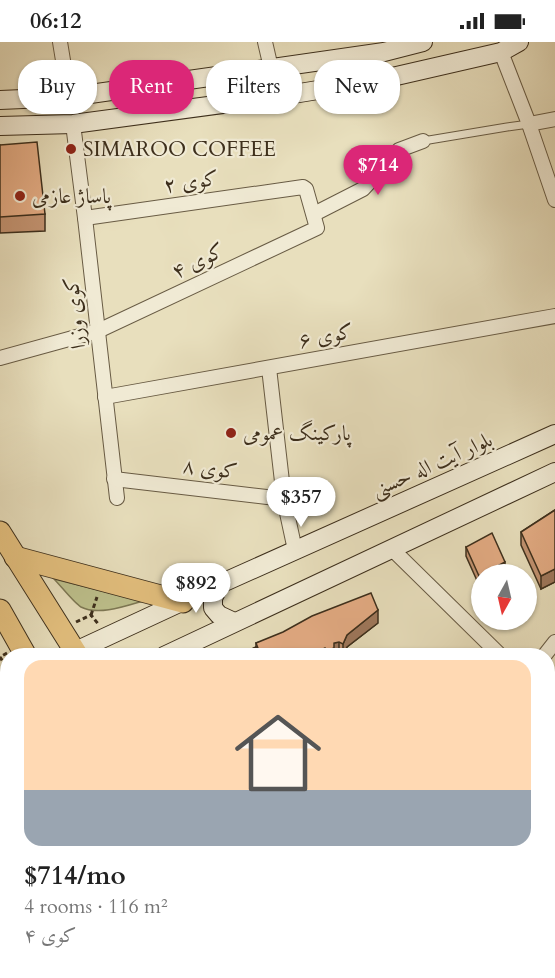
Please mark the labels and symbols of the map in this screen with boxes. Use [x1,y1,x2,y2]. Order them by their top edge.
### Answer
place label: SIMAROO COFFEE [83,135,276,164]
marker: SIMAROO COFFEE [64,142,78,156]
pin: $714 [342,145,414,196]
street label: کوی ۲ [162,164,220,200]
place label: پاساژ عازمی [32,182,112,211]
marker: پاساژ عازمی [13,189,27,203]
street label: کوی ۴ [167,236,229,286]
street label: کوی وزرا [57,275,93,351]
street label: کوی ۶ [296,317,356,355]
place label: پارکینگ عمومی [243,419,352,448]
street label: بلوار آیت اله حسنی [367,425,497,505]
marker: پارکینگ عمومی [224,426,238,440]
street label: کوی ۸ [181,451,239,487]
pin: $357 [265,477,337,528]
pin: $892 [160,563,232,614]
north arrow [471,564,537,630]

